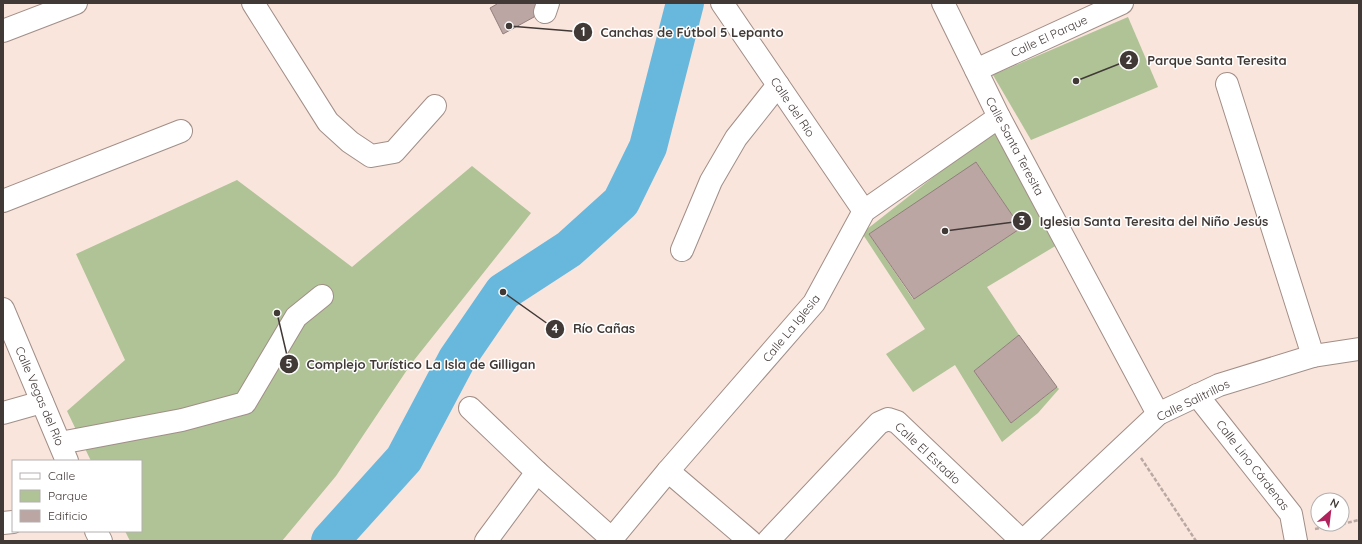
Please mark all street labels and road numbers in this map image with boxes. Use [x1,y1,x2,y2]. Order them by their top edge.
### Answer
street label: Calle El Parque [1008,12,1090,60]
street label: Calle del Río [768,74,818,140]
street label: Calle Santa Teresita [983,94,1047,198]
street label: Calle La Iglesia [759,291,823,365]
street label: Calle Vegas del Río [12,344,68,448]
street label: Calle Salitrillos [1154,376,1232,424]
street label: Calle Lino Cárdenas [1213,417,1293,513]
street label: Calle El Estadio [892,419,964,487]

